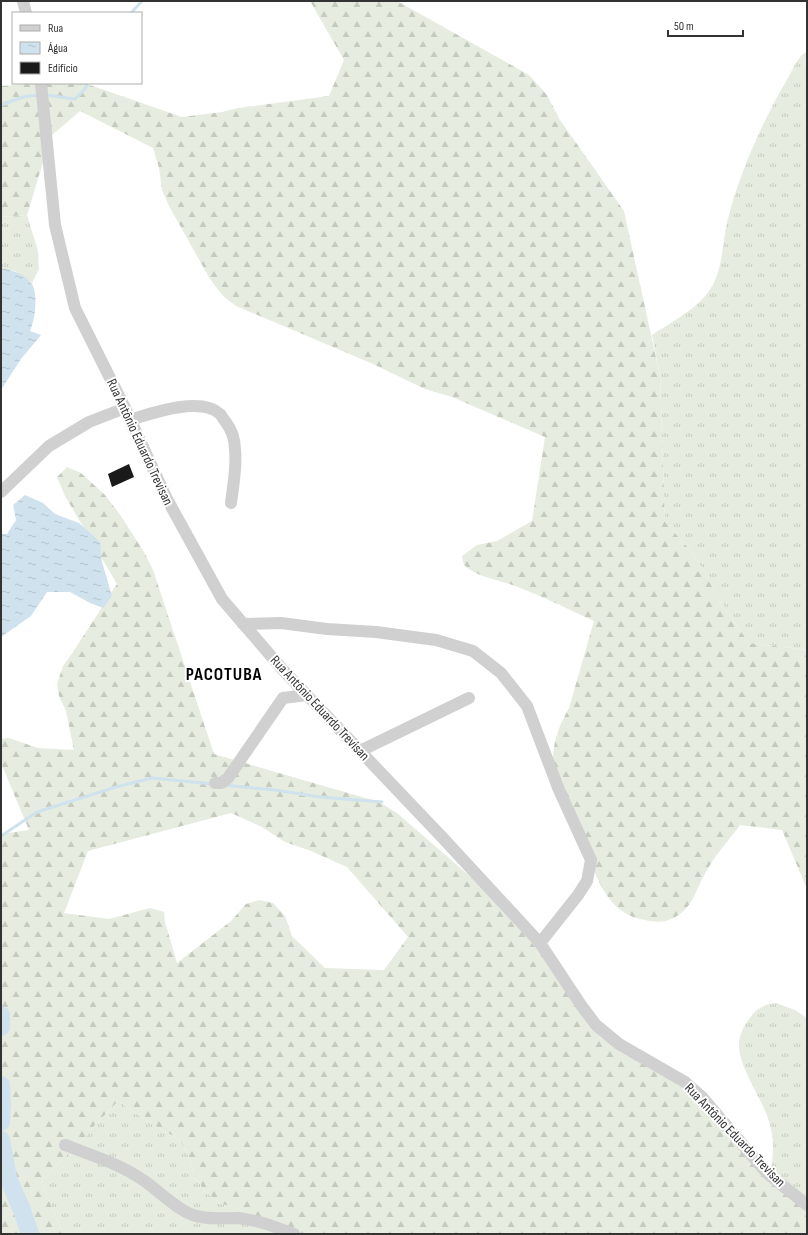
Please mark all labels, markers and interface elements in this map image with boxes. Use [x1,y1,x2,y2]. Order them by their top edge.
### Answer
legend [12,12,142,84]
scale bar [668,12,743,38]
text: 50 m [674,19,694,34]
text: Rua [48,21,64,36]
text: Água [47,41,68,56]
text: Edifício [48,61,78,76]
street label: Rua Antônio Eduardo Trevisan [103,376,177,508]
street label: Rua Antônio Eduardo Trevisan [267,652,373,764]
district label: PACOTUBA [186,664,262,685]
street label: Rua Antônio Eduardo Trevisan [681,1080,789,1190]

